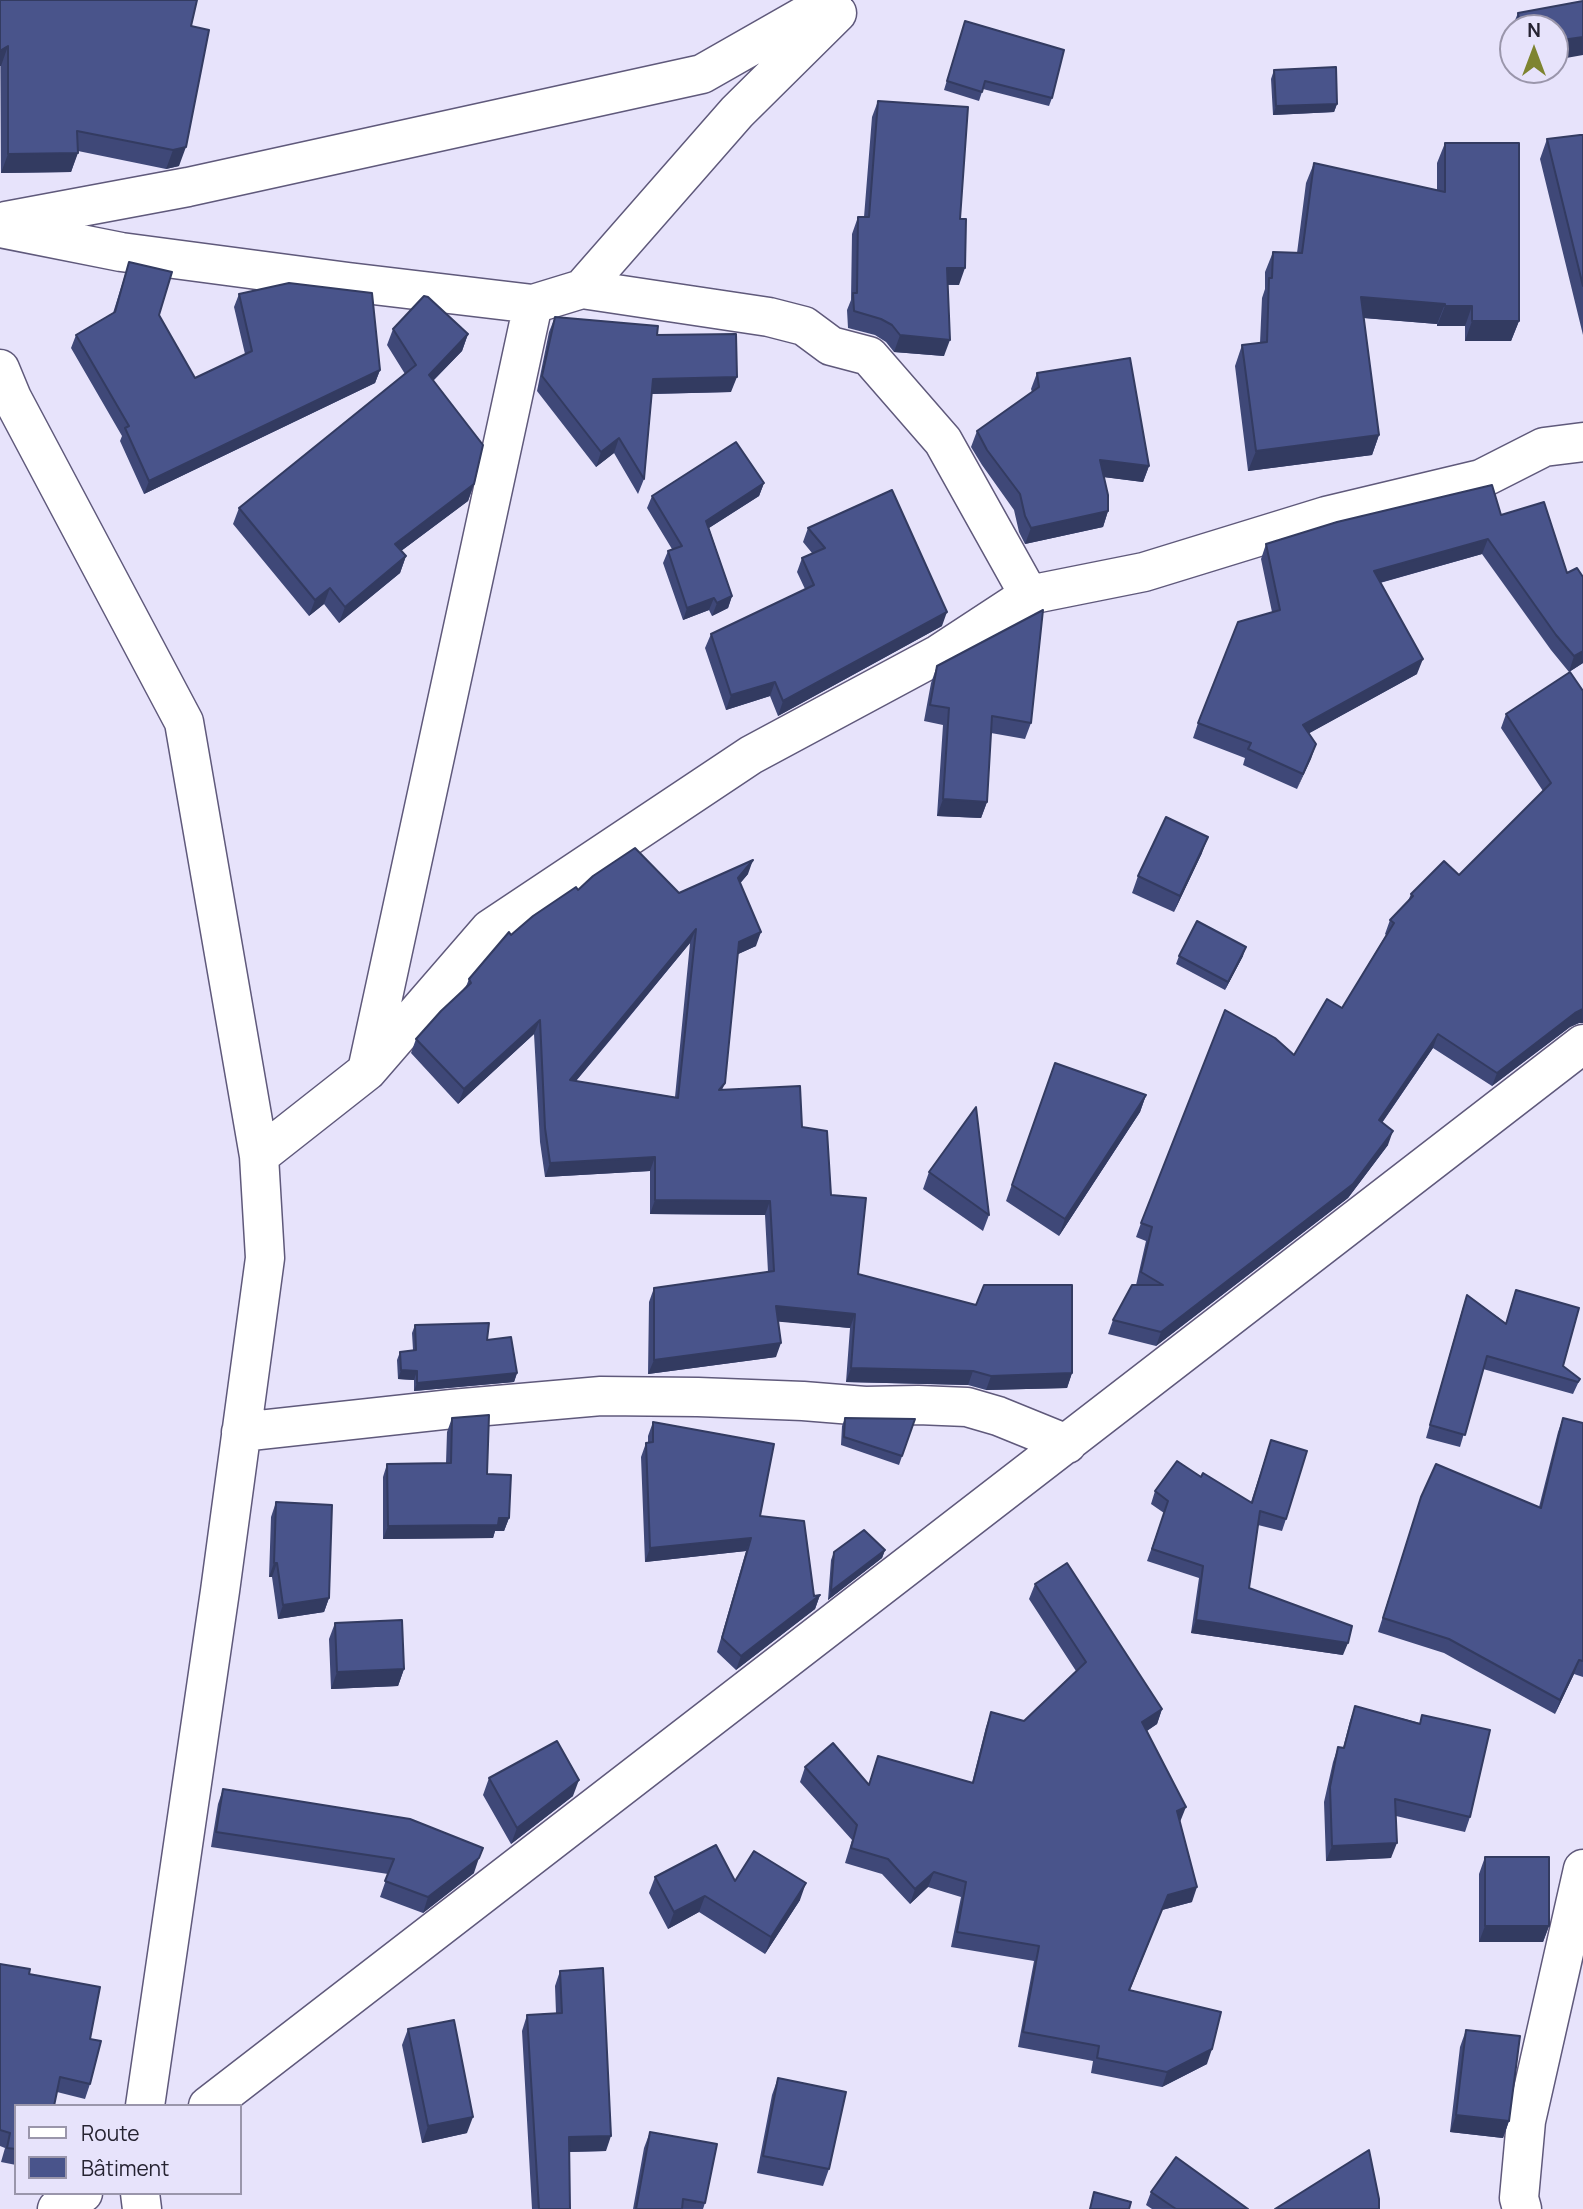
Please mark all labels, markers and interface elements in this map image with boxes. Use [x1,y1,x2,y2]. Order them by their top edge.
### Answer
north arrow [1499,14,1569,84]
text: N [1527,17,1541,43]
legend [14,2104,242,2195]
text: Route [81,2119,139,2147]
text: Bâtiment [81,2154,169,2182]

